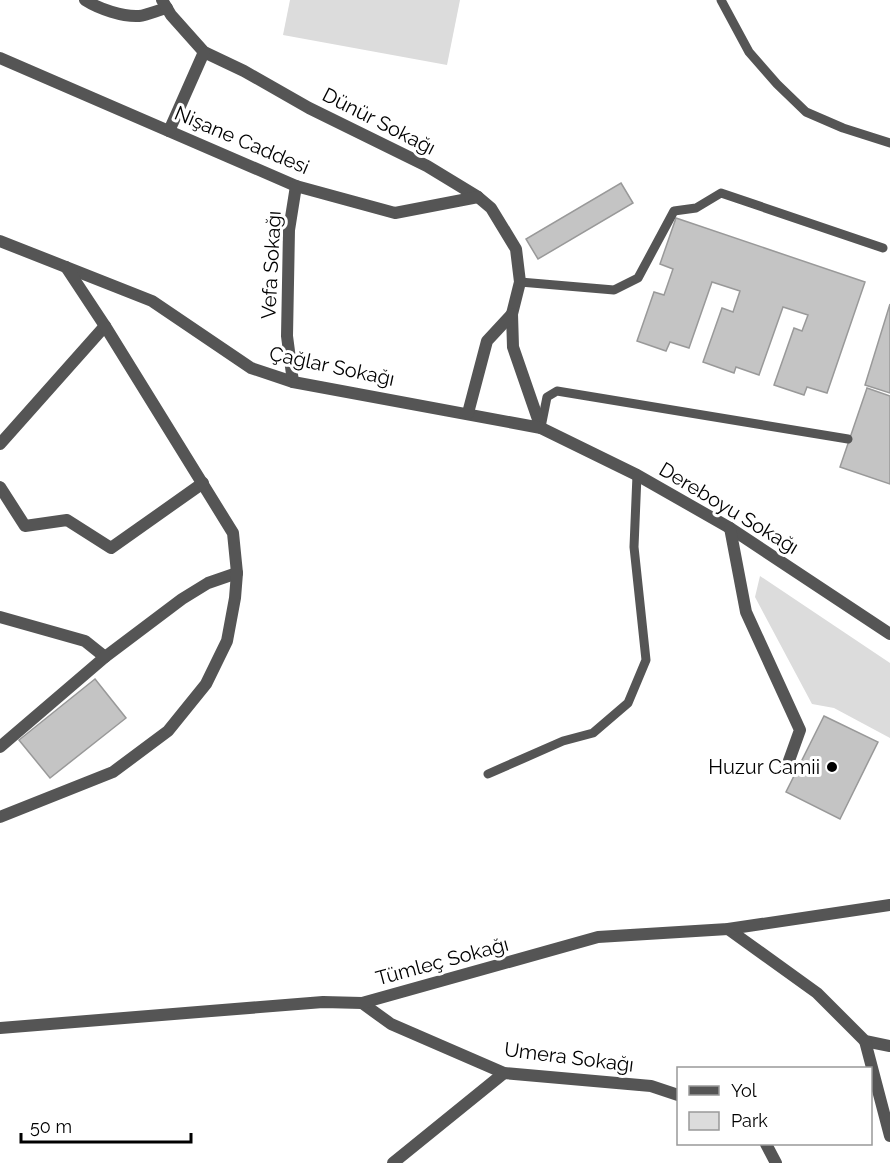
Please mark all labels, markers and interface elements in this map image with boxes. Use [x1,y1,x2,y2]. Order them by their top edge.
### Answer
street label: Dünür Sokağı [318,82,440,160]
street label: Nişane Caddesi [171,101,313,179]
street label: Vefa Sokağı [256,210,286,320]
street label: Çağlar Sokağı [267,341,397,391]
street label: Dereboyu Sokağı [655,457,803,559]
place label: Huzur Camii [708,755,820,779]
marker: Huzur Camii [825,760,839,774]
street label: Tümleç Sokağı [373,932,511,990]
street label: Umera Sokağı [503,1037,635,1077]
legend [677,1067,872,1145]
text: Yol [731,1080,757,1101]
scale bar [21,1106,190,1144]
text: Park [731,1110,768,1131]
text: 50 m [30,1116,72,1137]

